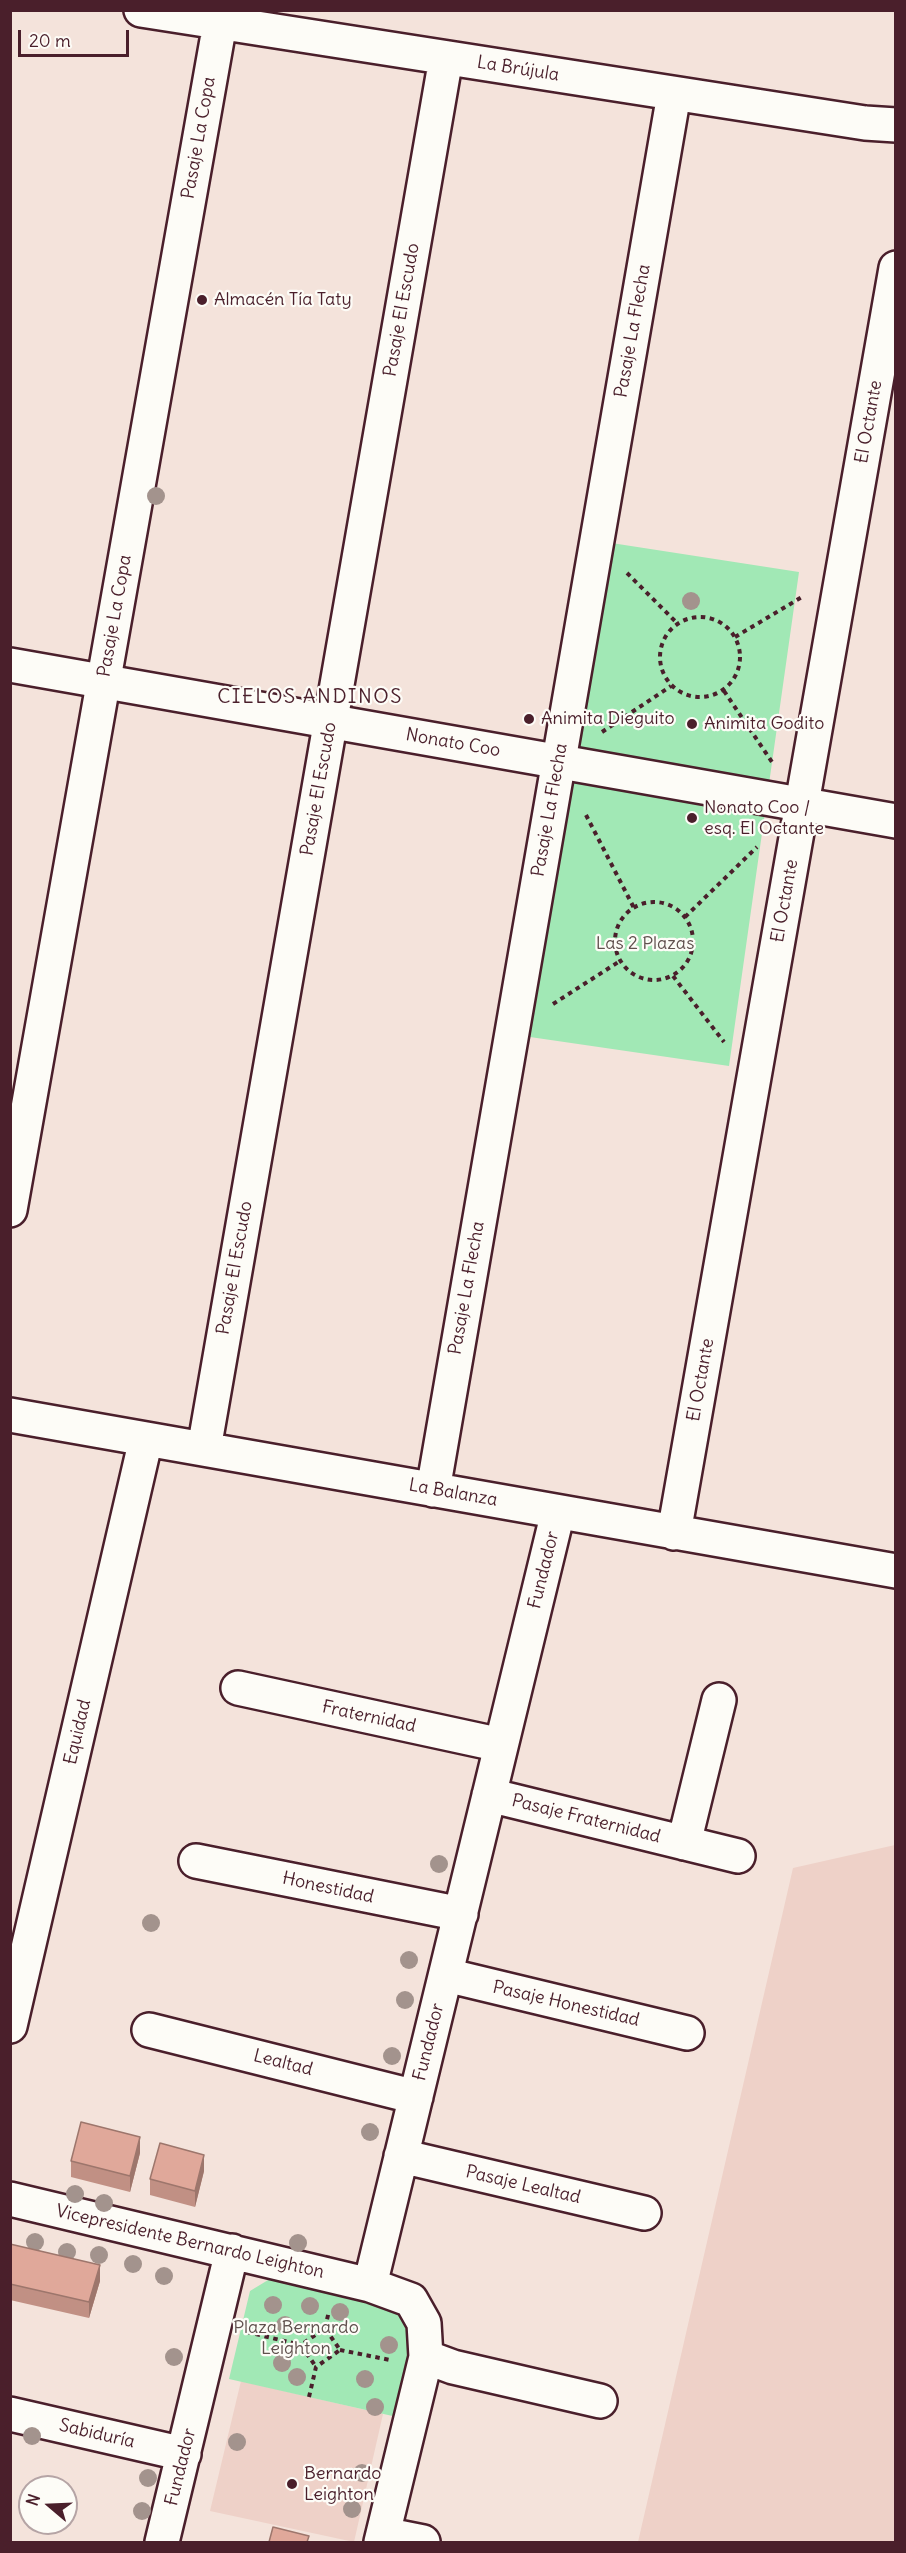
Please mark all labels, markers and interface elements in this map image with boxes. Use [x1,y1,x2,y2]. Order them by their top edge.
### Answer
scale bar [21,18,132,56]
text: 20 m [29,29,71,52]
street label: La Brújula [475,52,561,86]
street label: Pasaje La Copa [178,75,220,201]
street label: Pasaje El Escudo [380,242,424,378]
street label: Pasaje La Flecha [611,263,655,399]
place label: Almacén Tía Taty [214,289,352,311]
marker: Almacén Tía Taty [195,293,209,307]
street label: El Octante [851,379,887,465]
street label: Pasaje La Copa [94,553,136,679]
district label: CIELOS ANDINOS [217,685,403,709]
place label: Animita Dieguito [541,708,675,730]
marker: Animita Dieguito [522,712,536,726]
place label: Animita Godito [704,713,824,735]
marker: Animita Godito [685,717,699,731]
street label: Pasaje El Escudo [297,721,341,857]
street label: Nonato Coo [404,724,502,762]
street label: Pasaje La Flecha [528,742,572,878]
place label: Nonato Coo / esq. El Octante [704,797,824,840]
marker: Nonato Coo / esq. El Octante [685,811,699,825]
street label: El Octante [767,858,803,944]
park label: Las 2 Plazas [596,933,694,955]
street label: Pasaje El Escudo [213,1200,257,1336]
street label: Pasaje La Flecha [445,1220,489,1356]
street label: El Octante [683,1337,719,1423]
street label: La Balanza [407,1475,499,1511]
street label: Fundador [524,1529,564,1611]
street label: Fraternidad [320,1696,418,1738]
street label: Equidad [60,1697,96,1767]
street label: Pasaje Fraternidad [509,1790,663,1848]
street label: Honestidad [280,1868,376,1908]
street label: Pasaje Honestidad [491,1977,641,2031]
street label: Fundador [409,2001,449,2083]
street label: Lealtad [251,2045,315,2081]
street label: Pasaje Lealtad [463,2161,583,2209]
street label: Vicepresidente Bernardo Leighton [54,2201,326,2283]
park label: Plaza Bernardo Leighton [233,2317,359,2360]
street label: Sabiduría [57,2415,137,2453]
street label: Fundador [161,2426,201,2508]
place label: Bernardo Leighton [304,2463,381,2506]
north arrow [18,2475,78,2535]
marker: Bernardo Leighton [285,2477,299,2491]
text: N [22,2491,44,2508]

